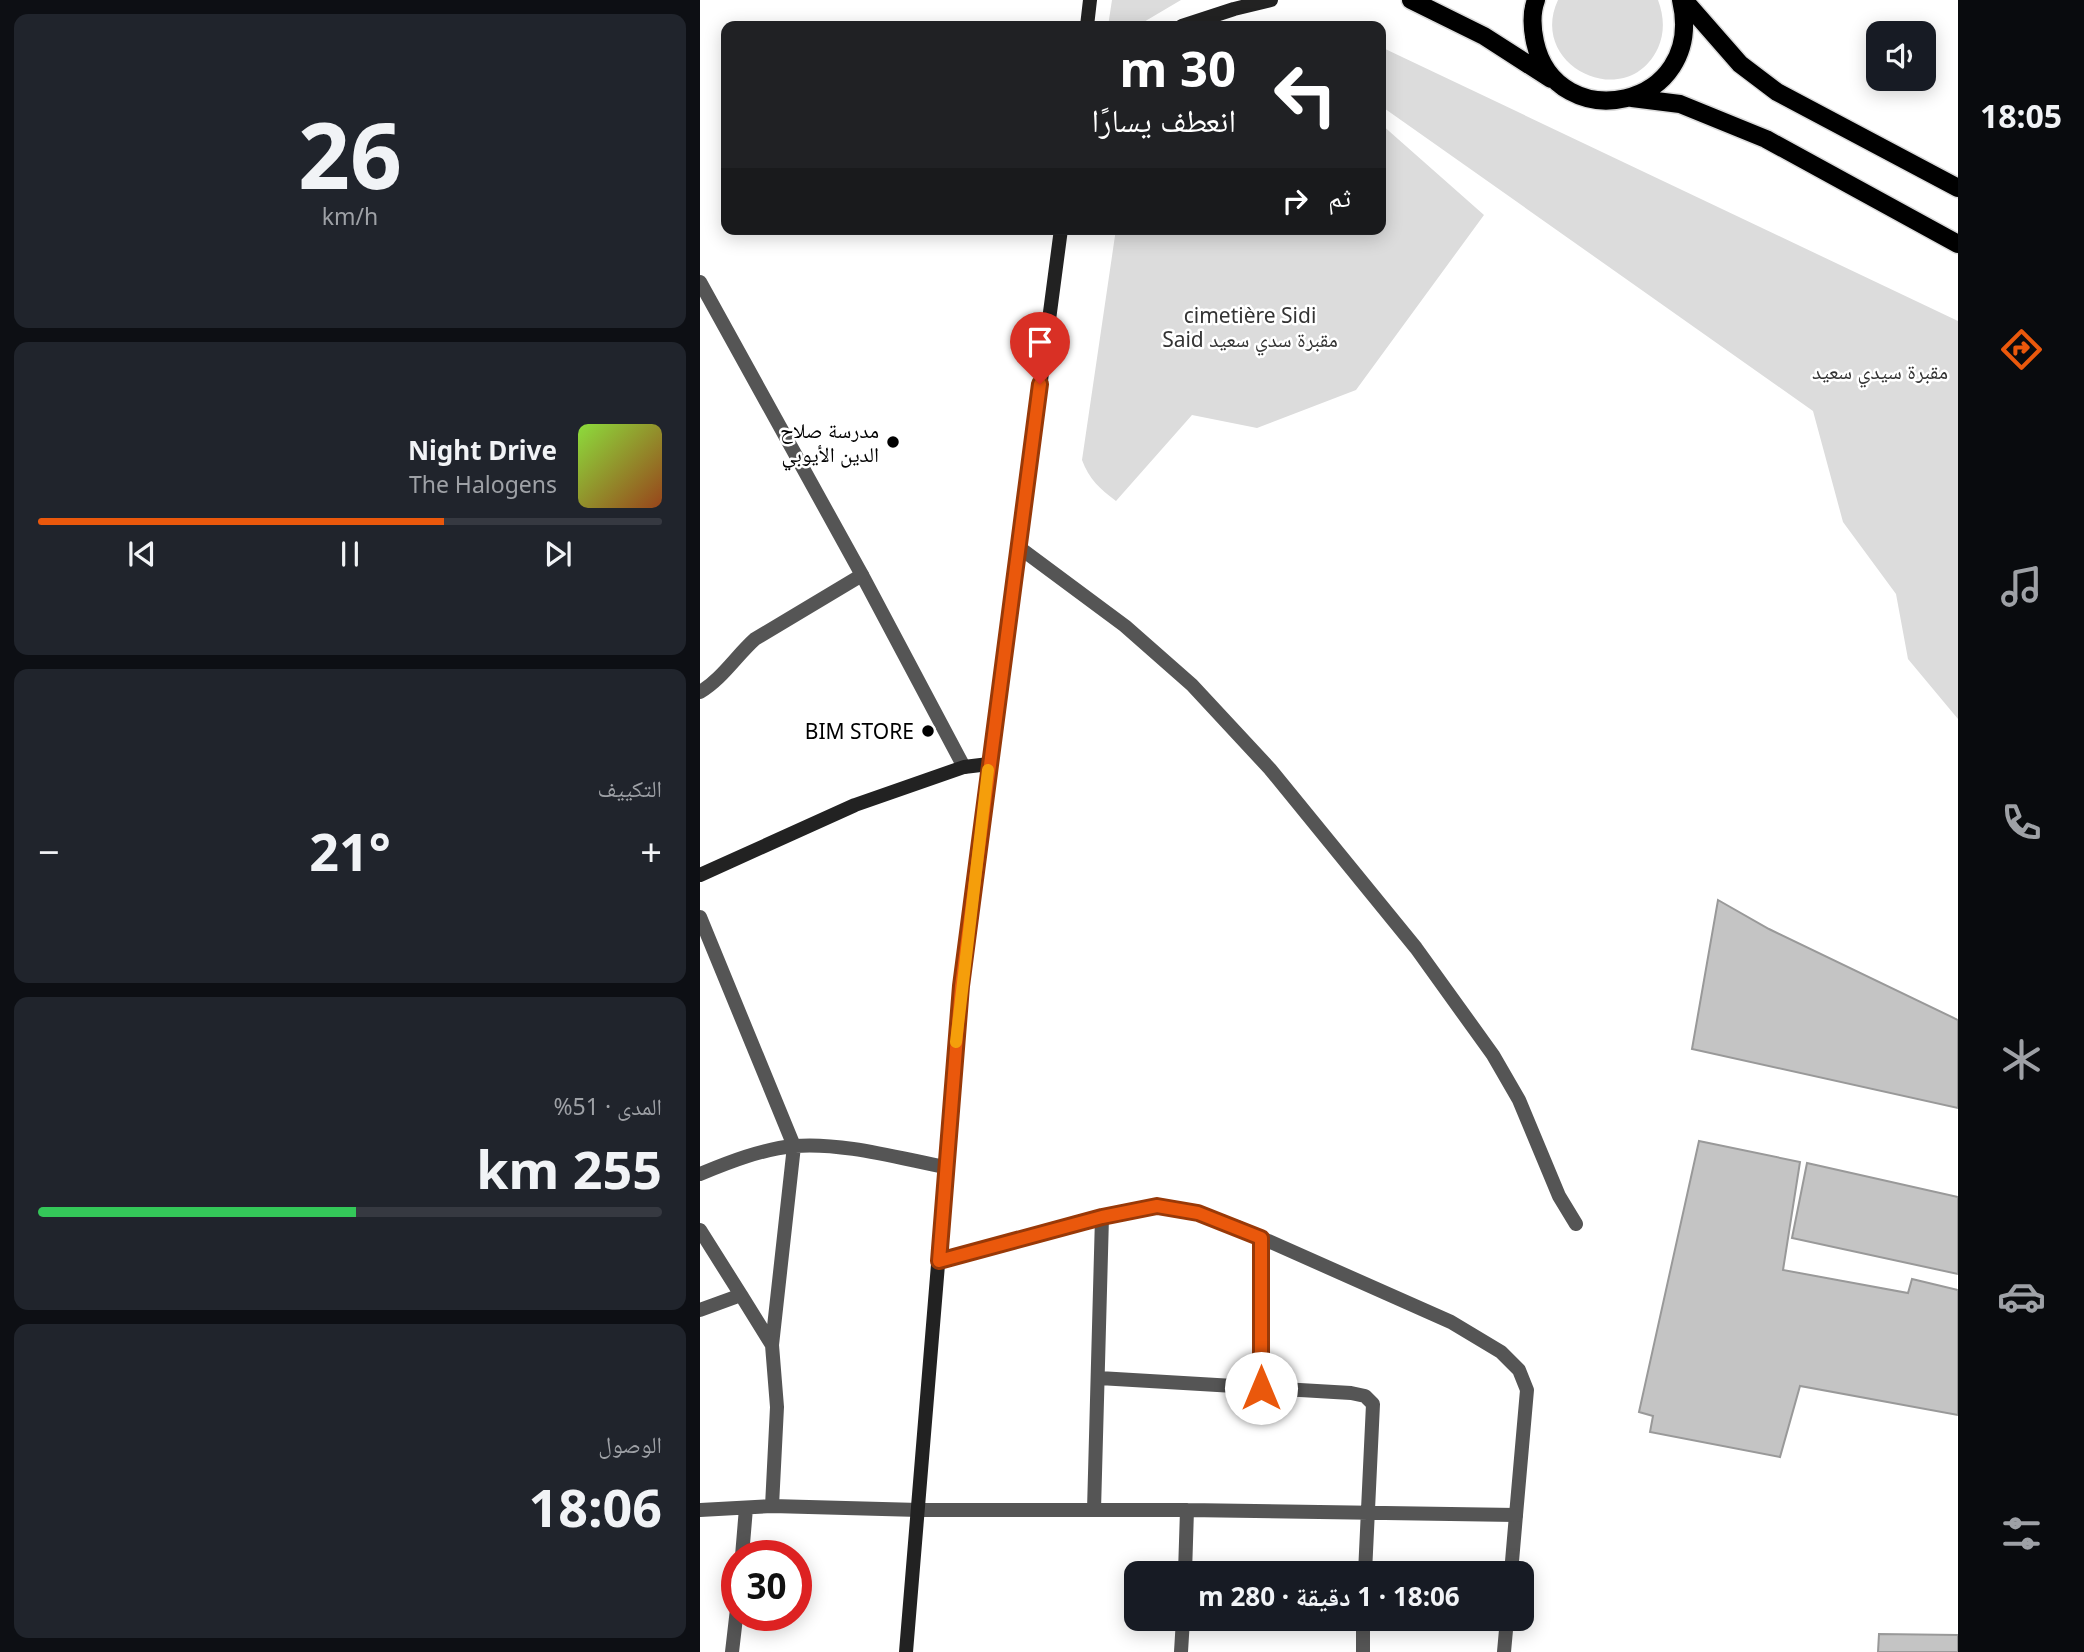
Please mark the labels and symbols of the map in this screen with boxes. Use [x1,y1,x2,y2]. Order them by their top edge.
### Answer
park label: cimetière Sidi Said مقبرة سدي سعيد [1162,301,1338,356]
pin [1010,312,1070,384]
park label: مقبرة سيدي سعيد [1812,357,1948,388]
place label: مدرسة صلاح الدين الأيوبي [780,416,879,471]
marker: مدرسة صلاح الدين الأيوبي [885,434,901,450]
place label: BIM STORE [805,717,914,745]
marker: BIM STORE [920,723,936,739]
position arrow [1224,1351,1298,1425]
speed limit sign: 30 [721,1540,812,1631]

